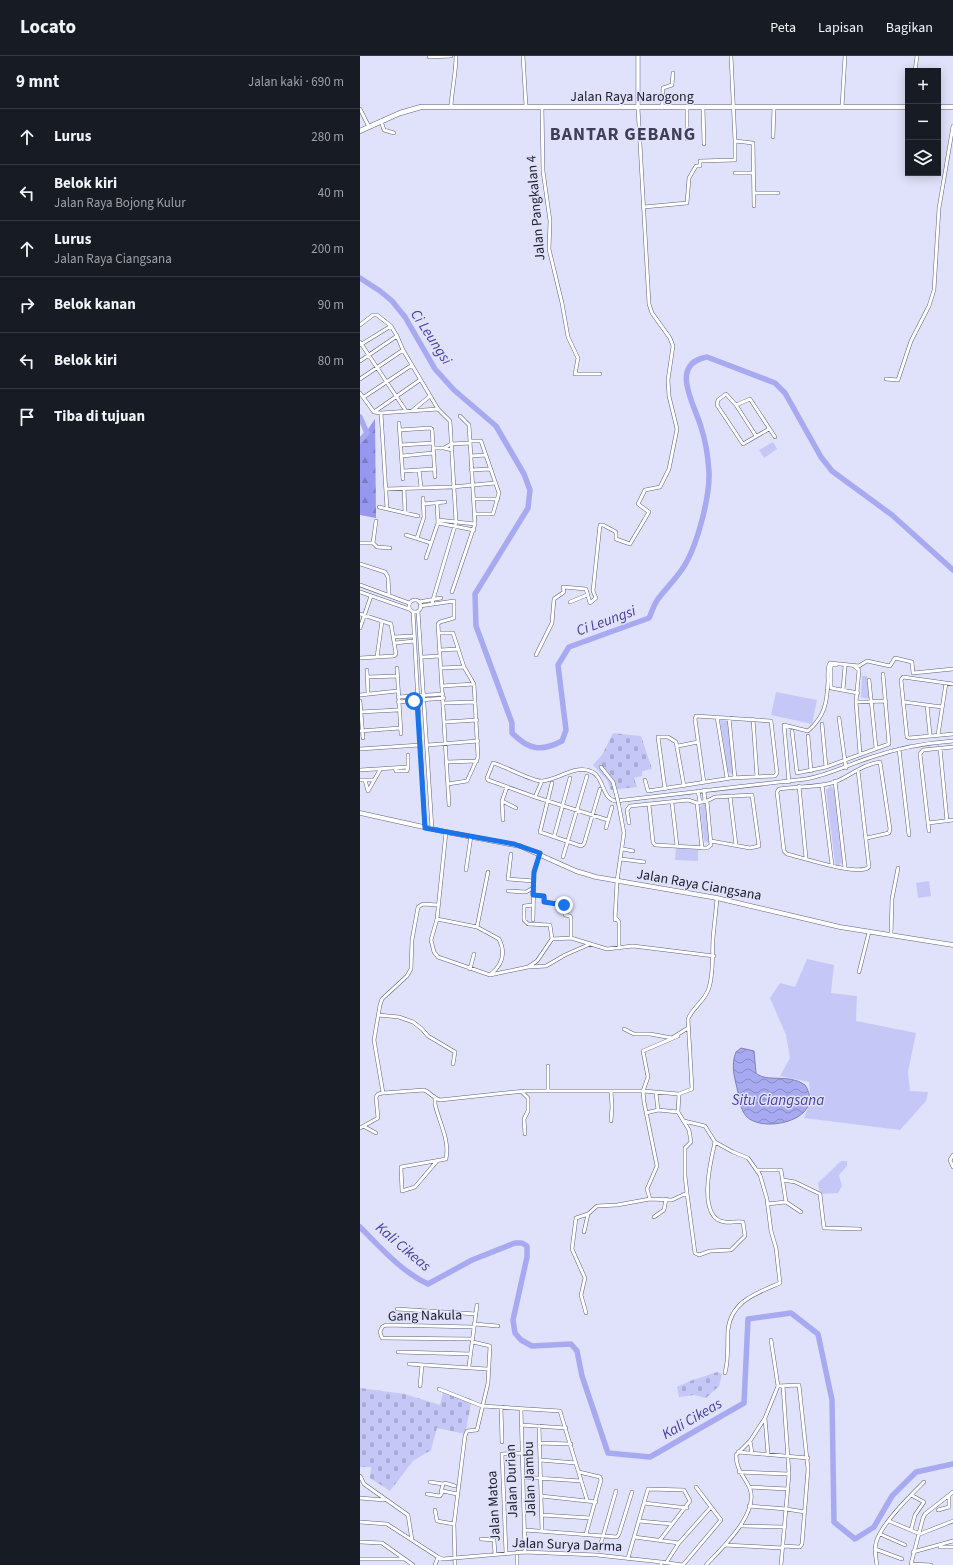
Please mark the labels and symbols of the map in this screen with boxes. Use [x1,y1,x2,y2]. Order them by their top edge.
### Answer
street label: Jalan Raya Narogong [570,87,694,107]
district label: BANTAR GEBANG [550,122,696,147]
street label: Jalan Pangkalan 4 [521,154,551,262]
water label: Ci Leungsi [405,305,457,369]
water label: Ci Leungsi [573,600,639,641]
route start [405,692,423,710]
street label: Jalan Raya Ciangsana [635,864,763,906]
route end [555,896,573,914]
water label: Situ Ciangsana [732,1090,824,1111]
water label: Kali Cikeas [371,1218,435,1276]
street label: Gang Nakula [388,1305,462,1327]
water label: Kali Cikeas [658,1393,726,1445]
street label: Jalan Jambu [519,1441,541,1517]
street label: Jalan Durian [501,1444,523,1518]
street label: Jalan Matoa [482,1470,506,1542]
street label: Jalan Surya Darma [511,1533,623,1557]

